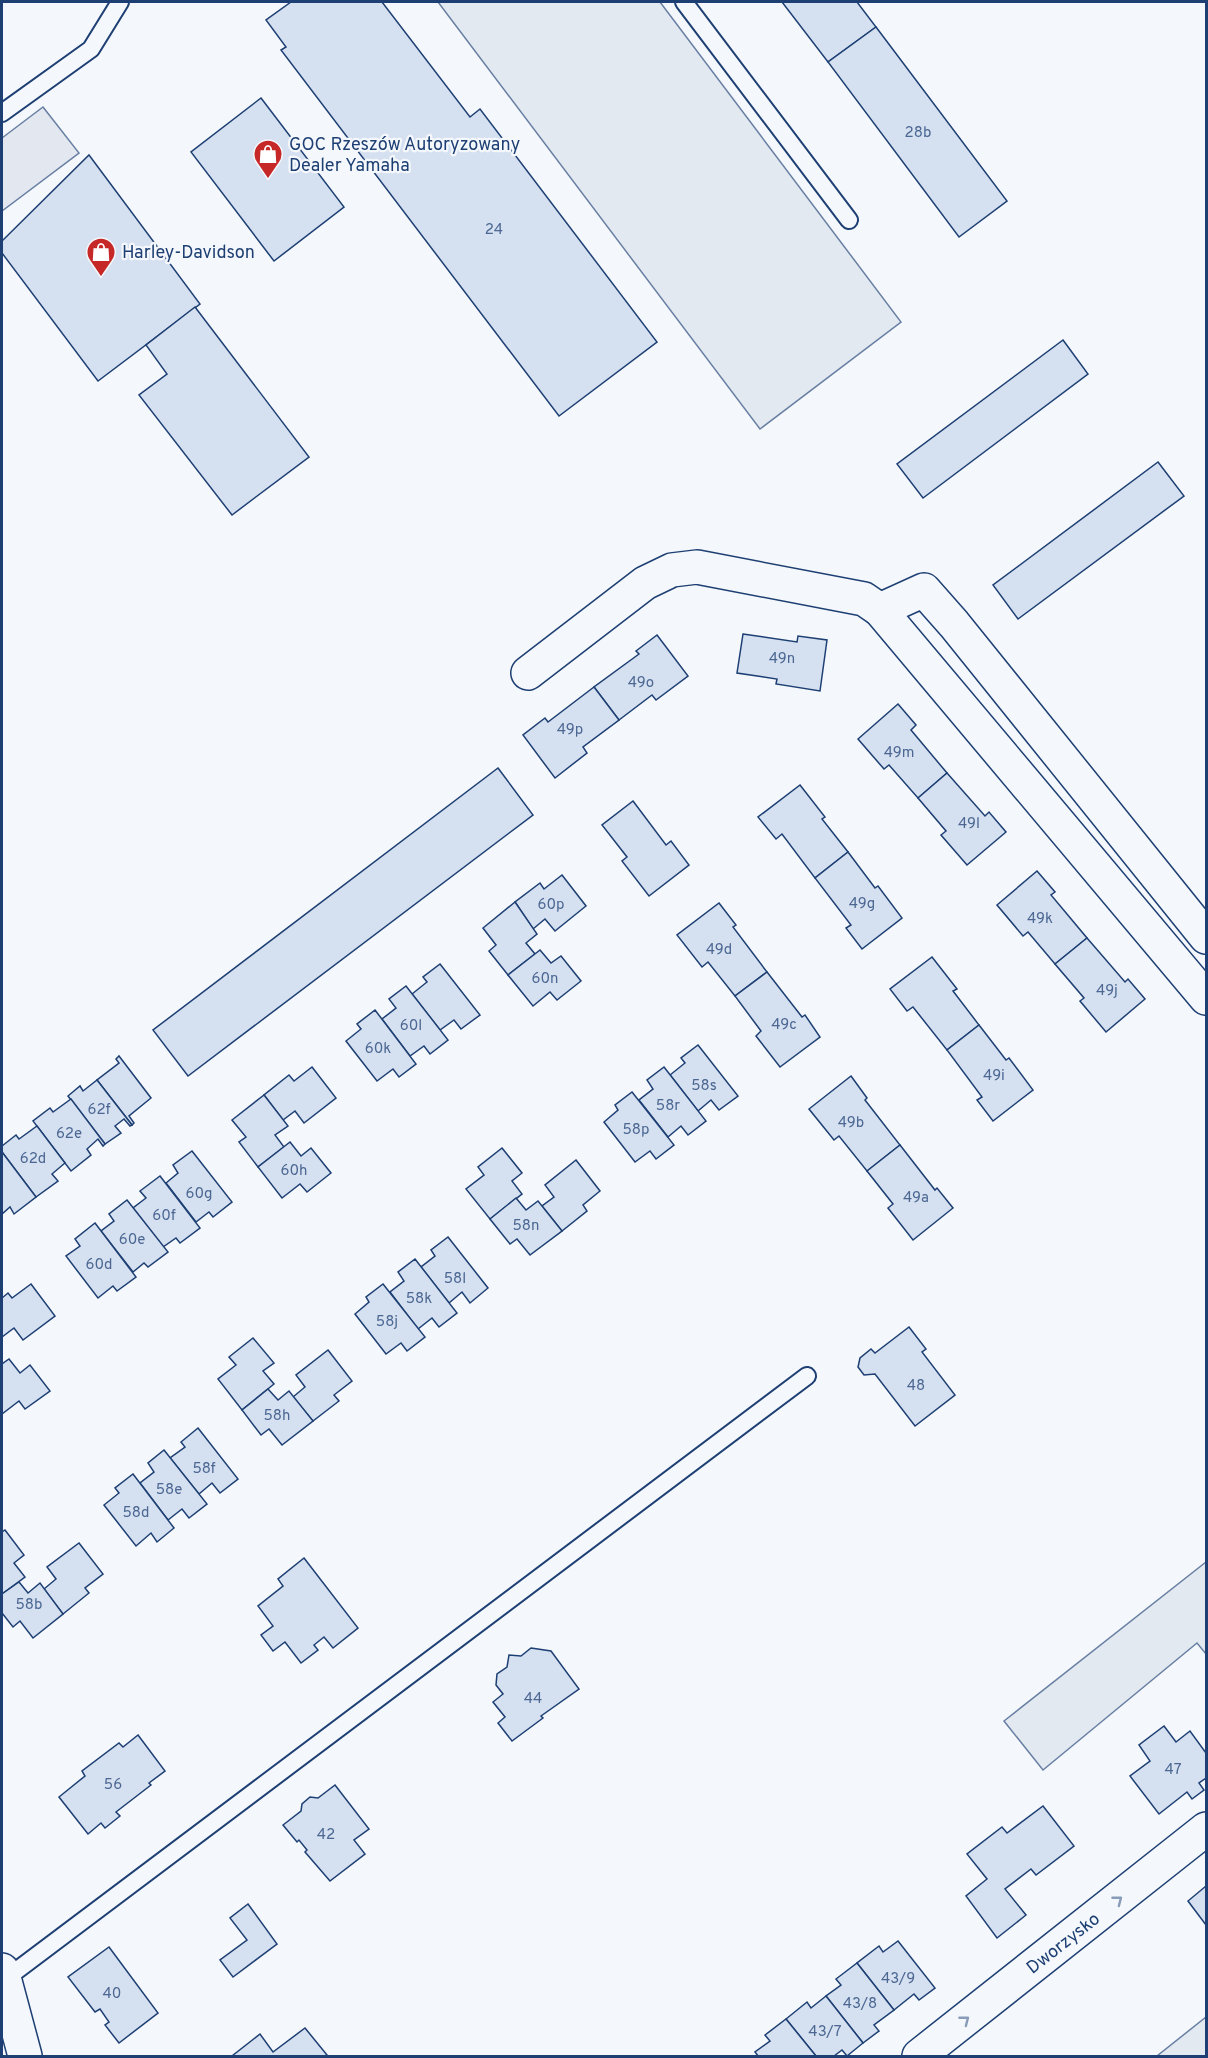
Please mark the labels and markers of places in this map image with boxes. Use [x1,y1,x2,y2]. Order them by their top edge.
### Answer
place label: GOC Rzeszów Autoryzowany Dealer Yamaha [289,134,520,178]
shop icon: GOC Rzeszów Autoryzowany Dealer Yamaha [252,138,284,180]
shop icon: Harley-Davidson [85,236,117,278]
place label: Harley-Davidson [122,242,255,265]

